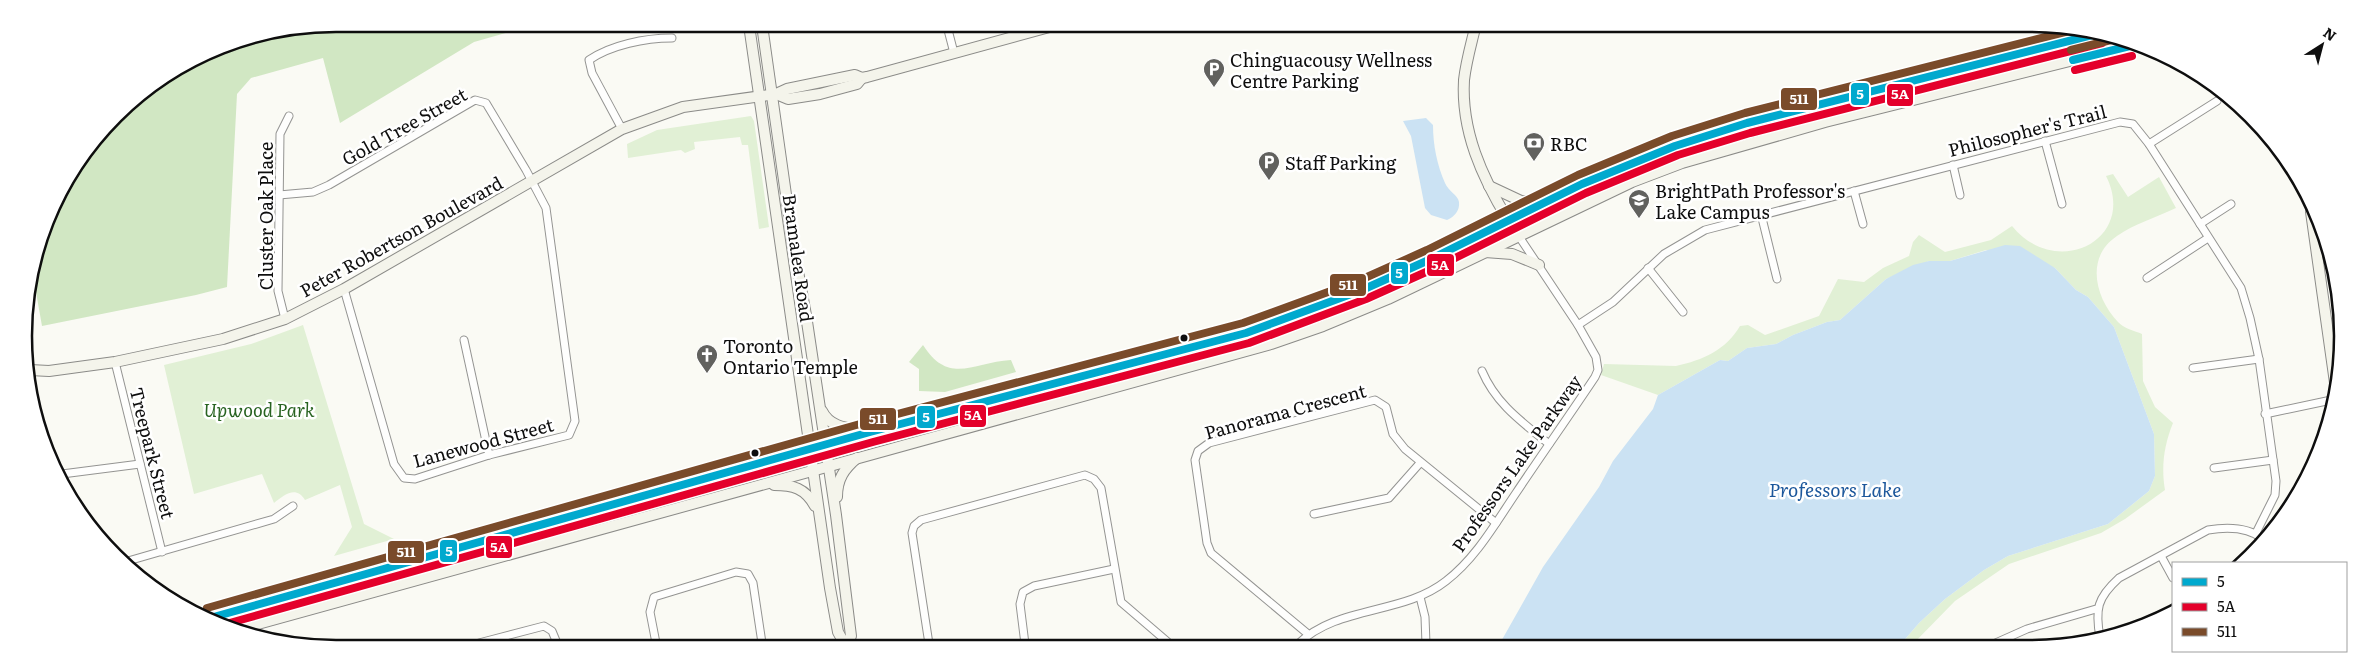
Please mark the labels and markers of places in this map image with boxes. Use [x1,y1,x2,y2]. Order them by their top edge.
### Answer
place label: Chinguacousy Wellness Centre Parking [1230,46,1432,94]
parking icon: Chinguacousy Wellness Centre Parking [1202,57,1226,88]
place label: RBC [1550,130,1588,157]
bank icon: RBC [1522,131,1546,162]
place label: Staff Parking [1285,149,1397,176]
parking icon: Staff Parking [1257,150,1281,181]
place label: BrightPath Professor's Lake Campus [1655,177,1845,225]
school or university icon: BrightPath Professor's Lake Campus [1627,188,1651,219]
place label: Toronto Ontario Temple [723,332,858,380]
unlabelled marker [1179,333,1189,343]
church icon: Toronto Ontario Temple [695,343,719,374]
unlabelled marker [750,448,760,458]

